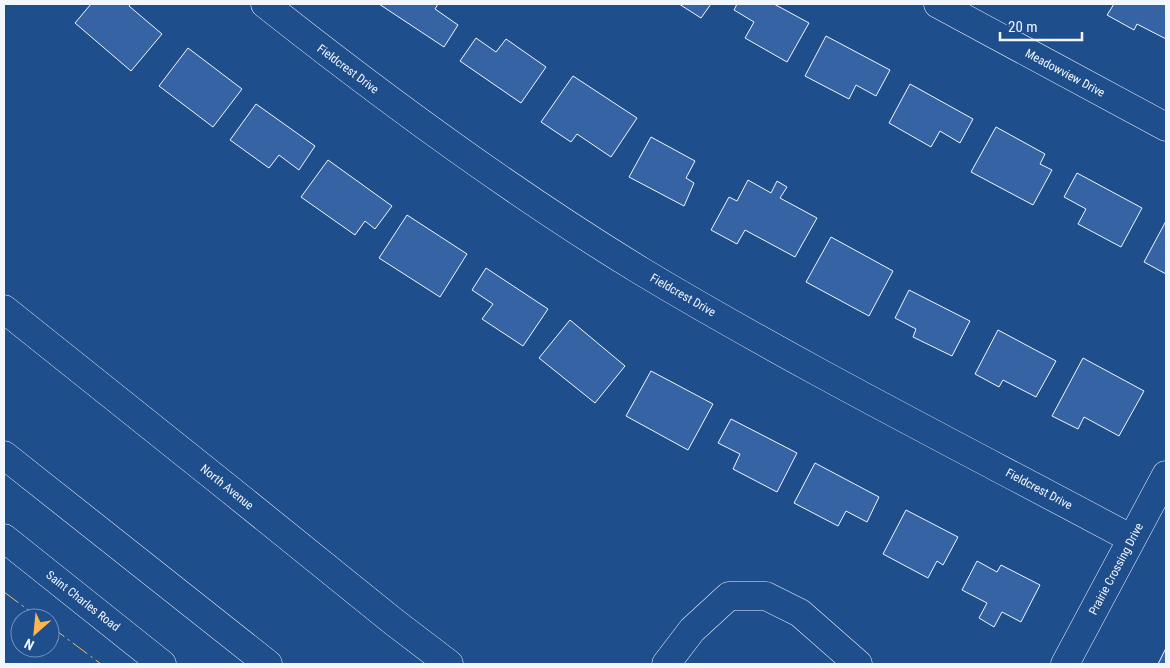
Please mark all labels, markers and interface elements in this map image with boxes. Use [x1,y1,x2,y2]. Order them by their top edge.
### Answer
scale bar [1000,10,1082,42]
text: 20 m [1008,18,1038,36]
street label: Fieldcrest Drive [315,41,382,97]
street label: Meadowview Drive [1023,46,1108,100]
street label: Fieldcrest Drive [648,271,719,320]
street label: North Avenue [198,461,257,513]
street label: Fieldcrest Drive [1003,466,1075,513]
street label: Prairie Crossing Drive [1086,520,1146,617]
street label: Saint Charles Road [43,568,123,634]
north arrow [10,608,60,658]
text: N [22,636,37,654]

